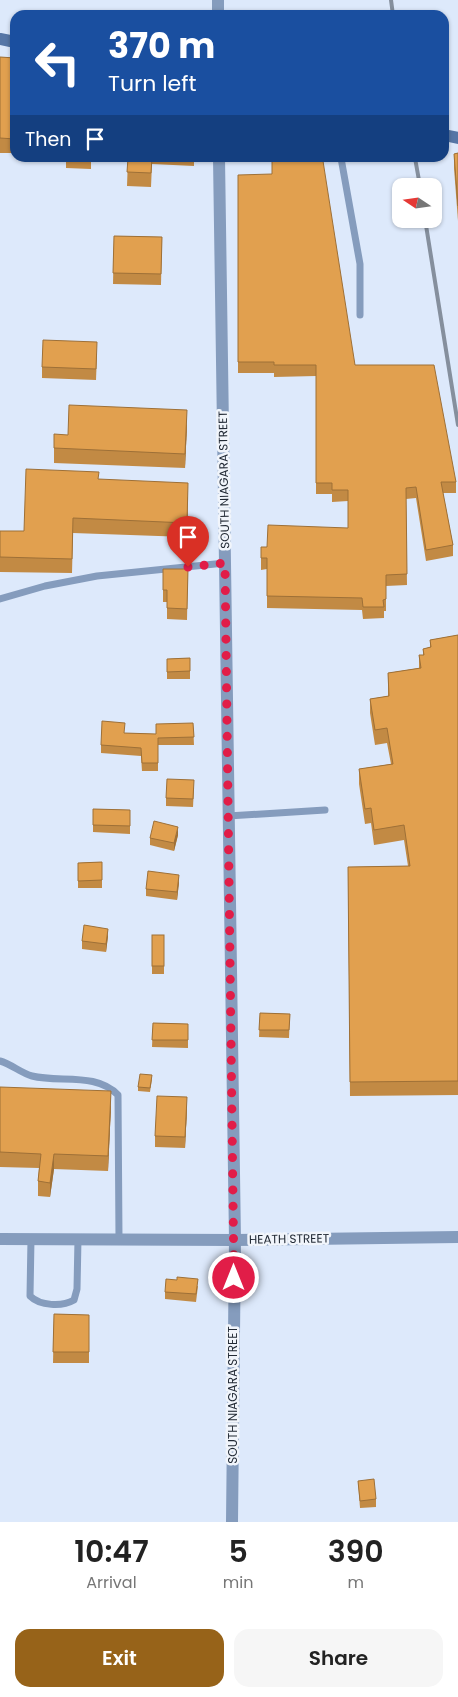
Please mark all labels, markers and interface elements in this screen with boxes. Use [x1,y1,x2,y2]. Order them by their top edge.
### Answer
text: 370 m [108,21,215,70]
icon: left [25,30,90,95]
text: Turn left [108,68,196,99]
icon: arrive [81,125,109,153]
text: Then [25,126,71,153]
north arrow [392,178,442,228]
map controls [392,178,442,228]
street label: SOUTH NIAGARA STREET [214,411,233,549]
pin [167,516,209,567]
icon: arrive [174,523,202,551]
street label: HEATH STREET [249,1229,330,1248]
position arrow [207,1251,259,1303]
street label: SOUTH NIAGARA STREET [224,1326,241,1464]
text: 10:47 [74,1530,149,1573]
text: 5 [228,1530,248,1573]
text: 390 [328,1530,384,1573]
text: Arrival [86,1571,137,1594]
text: min [223,1571,253,1594]
text: m [347,1571,364,1594]
button: Exit [15,1629,224,1687]
button: Share [234,1629,443,1687]

